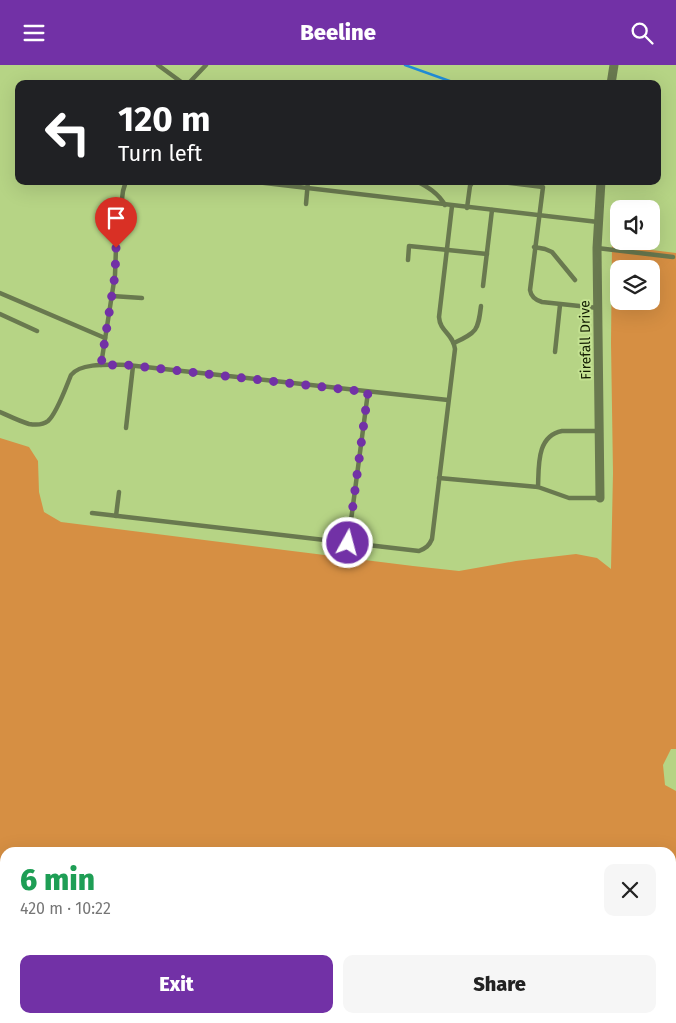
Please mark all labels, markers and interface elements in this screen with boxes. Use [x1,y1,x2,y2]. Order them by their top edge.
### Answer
icon: menu [20,19,48,47]
text: Beeline [300,19,376,46]
icon: search [628,19,656,47]
text: 120 m [118,98,211,140]
icon: left [35,100,100,165]
text: Turn left [118,140,202,167]
pin [95,197,137,248]
map controls [610,200,660,310]
button: sound [610,200,660,250]
icon: arrive [102,204,130,232]
button: layers [610,260,660,310]
street label: Firefall Drive [576,300,595,380]
position arrow [321,516,373,568]
text: 6 min [20,862,95,898]
button: close [604,864,656,916]
text: 420 m · 10:22 [20,899,111,918]
button: Exit [20,955,333,1013]
button: Share [343,955,656,1013]

